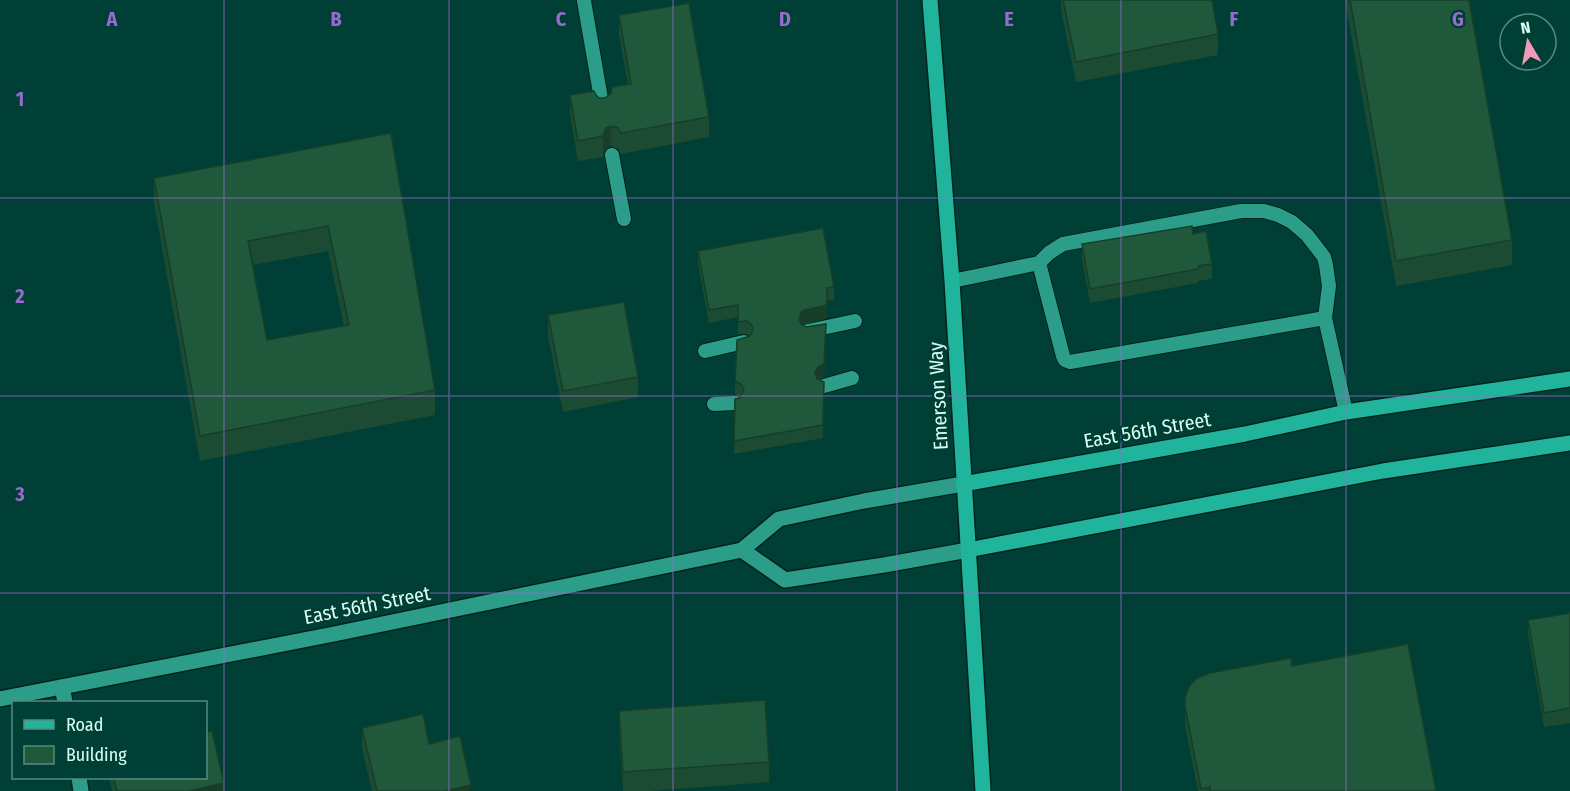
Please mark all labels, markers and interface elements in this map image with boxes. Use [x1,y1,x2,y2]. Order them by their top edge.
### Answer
text: A [106,7,119,31]
text: B [330,7,342,31]
text: C [556,7,567,31]
text: D [779,7,791,31]
text: E [1004,7,1014,31]
text: F [1230,7,1239,31]
text: G [1452,7,1464,31]
north arrow [1498,12,1558,72]
text: N [1519,18,1532,38]
text: 1 [16,87,24,111]
text: 2 [14,284,25,308]
street label: Emerson Way [923,341,953,451]
street label: East 56th Street [1082,407,1213,453]
text: 3 [14,482,25,506]
street label: East 56th Street [302,581,433,629]
legend [12,701,207,779]
text: Road [66,714,103,736]
text: Building [66,744,127,766]

